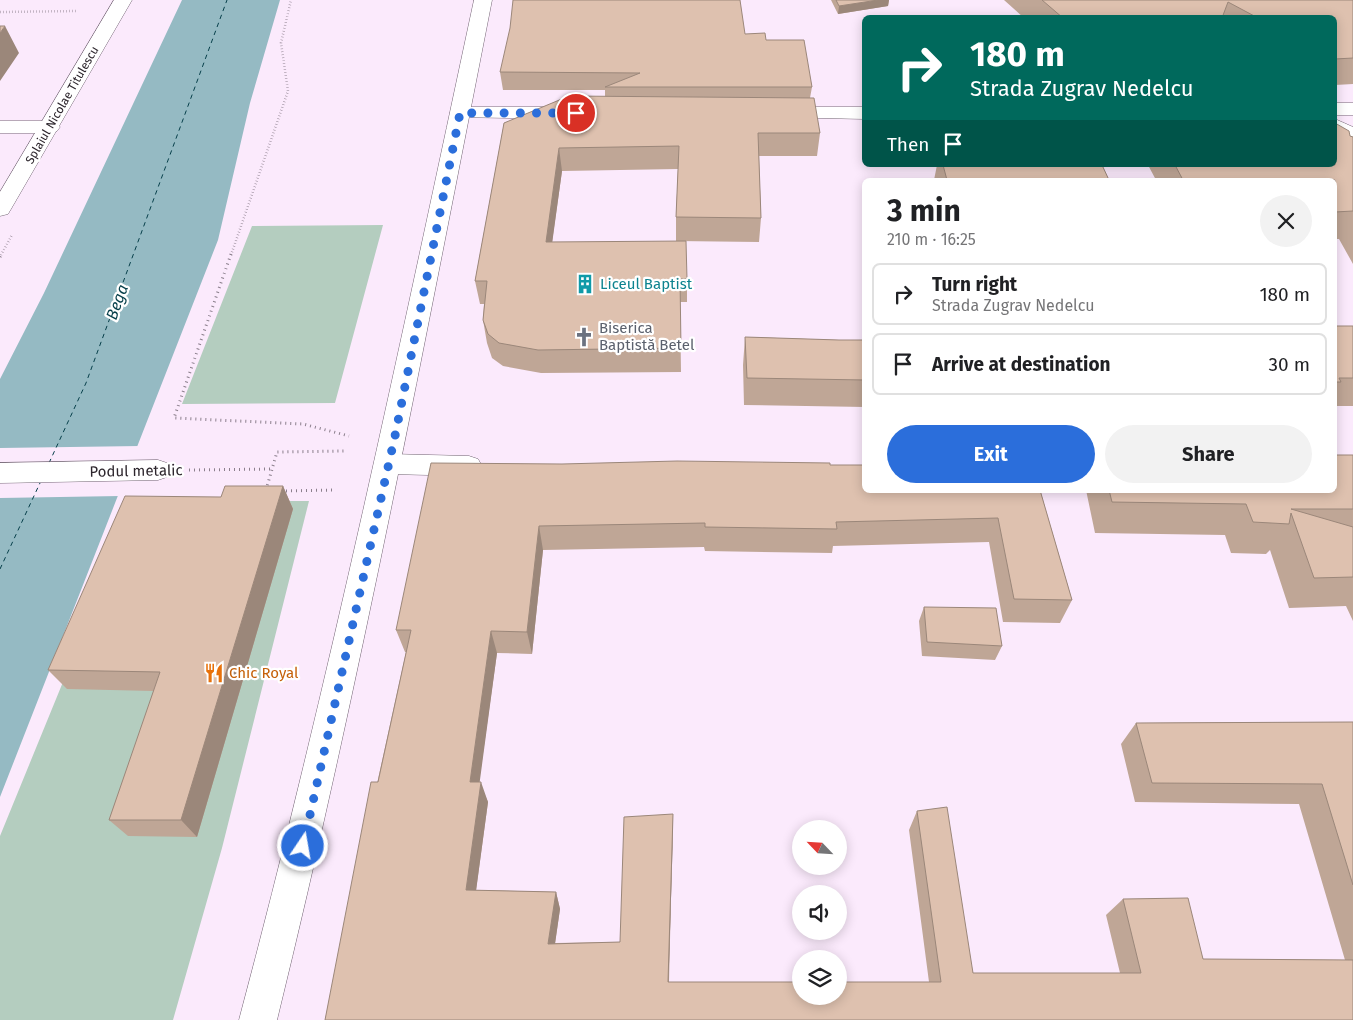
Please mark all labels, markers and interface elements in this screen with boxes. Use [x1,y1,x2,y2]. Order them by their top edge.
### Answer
text: 180 m [970,33,1065,75]
icon: right [887,35,952,100]
street label: Splaiul Nicolae Titulescu [23,44,101,166]
text: Strada Zugrav Nedelcu [970,75,1193,102]
pin [555,92,597,134]
icon: arrive [562,99,590,127]
icon: arrive [939,130,967,158]
text: Then [887,133,929,156]
text: 3 min [887,193,961,229]
button: close [1260,195,1312,247]
text: 210 m · 16:25 [887,230,976,249]
building icon: Liceul Baptist [574,273,596,295]
text: Turn right [932,273,1017,296]
place label: Liceul Baptist [600,275,693,293]
icon: right [889,280,917,308]
water label: Bega [102,282,132,322]
text: 180 m [1259,283,1310,306]
text: Strada Zugrav Nedelcu [932,296,1095,315]
place label: Biserica Baptistă Betel [599,319,695,354]
church icon: Biserica Baptistă Betel [573,326,595,348]
icon: arrive [889,350,917,378]
text: Arrive at destination [932,353,1111,376]
text: 30 m [1269,353,1310,376]
button: Exit [887,425,1095,483]
button: Share [1105,425,1312,483]
street label: Podul metalic [89,461,183,481]
restaurant icon: Chic Royal [203,662,225,684]
place label: Chic Royal [229,664,299,682]
position arrow [276,819,328,871]
north arrow [792,820,848,875]
map controls [792,820,847,1005]
button: sound [792,885,847,940]
button: layers [792,950,847,1005]

